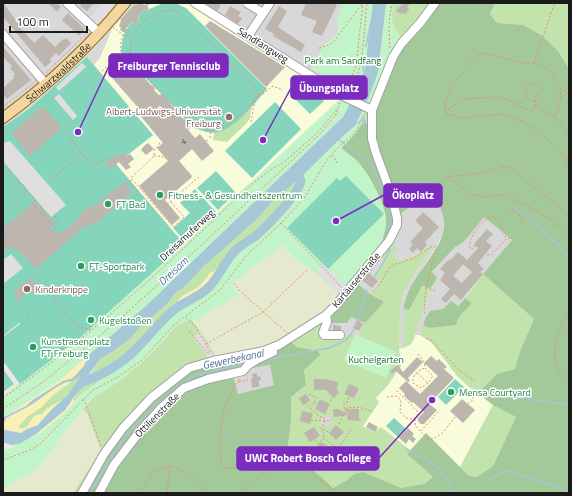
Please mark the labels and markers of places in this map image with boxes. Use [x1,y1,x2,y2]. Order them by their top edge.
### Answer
callout: Freiburger Tennisclub [109,54,228,77]
callout: Übungsplatz [291,76,367,99]
place label: Albert-Ludwigs-Universität Freiburg [106,104,221,131]
marker: Albert-Ludwigs-Universität Freiburg [224,112,234,122]
callout: Ökoplatz [384,184,442,207]
place label: Fitness- & Gesundheitszentrum [168,188,302,203]
marker: Fitness- & Gesundheitszentrum [155,190,165,200]
place label: FT Bad [116,197,145,212]
marker: FT Bad [103,199,113,209]
place label: FT-Sportpark [89,259,145,274]
marker: FT-Sportpark [76,261,86,271]
place label: Kinderkrippe [35,282,88,297]
marker: Kinderkrippe [22,284,32,294]
place label: Kugelstoßen [99,313,152,328]
marker: Kugelstoßen [86,315,96,325]
place label: Kunstrasenplatz FT Freiburg [41,334,110,361]
marker: Kunstrasenplatz FT Freiburg [28,342,38,352]
place label: Mensa Courtyard [459,385,531,400]
marker: Mensa Courtyard [446,387,456,397]
callout: UWC Robert Bosch College [237,447,379,470]

